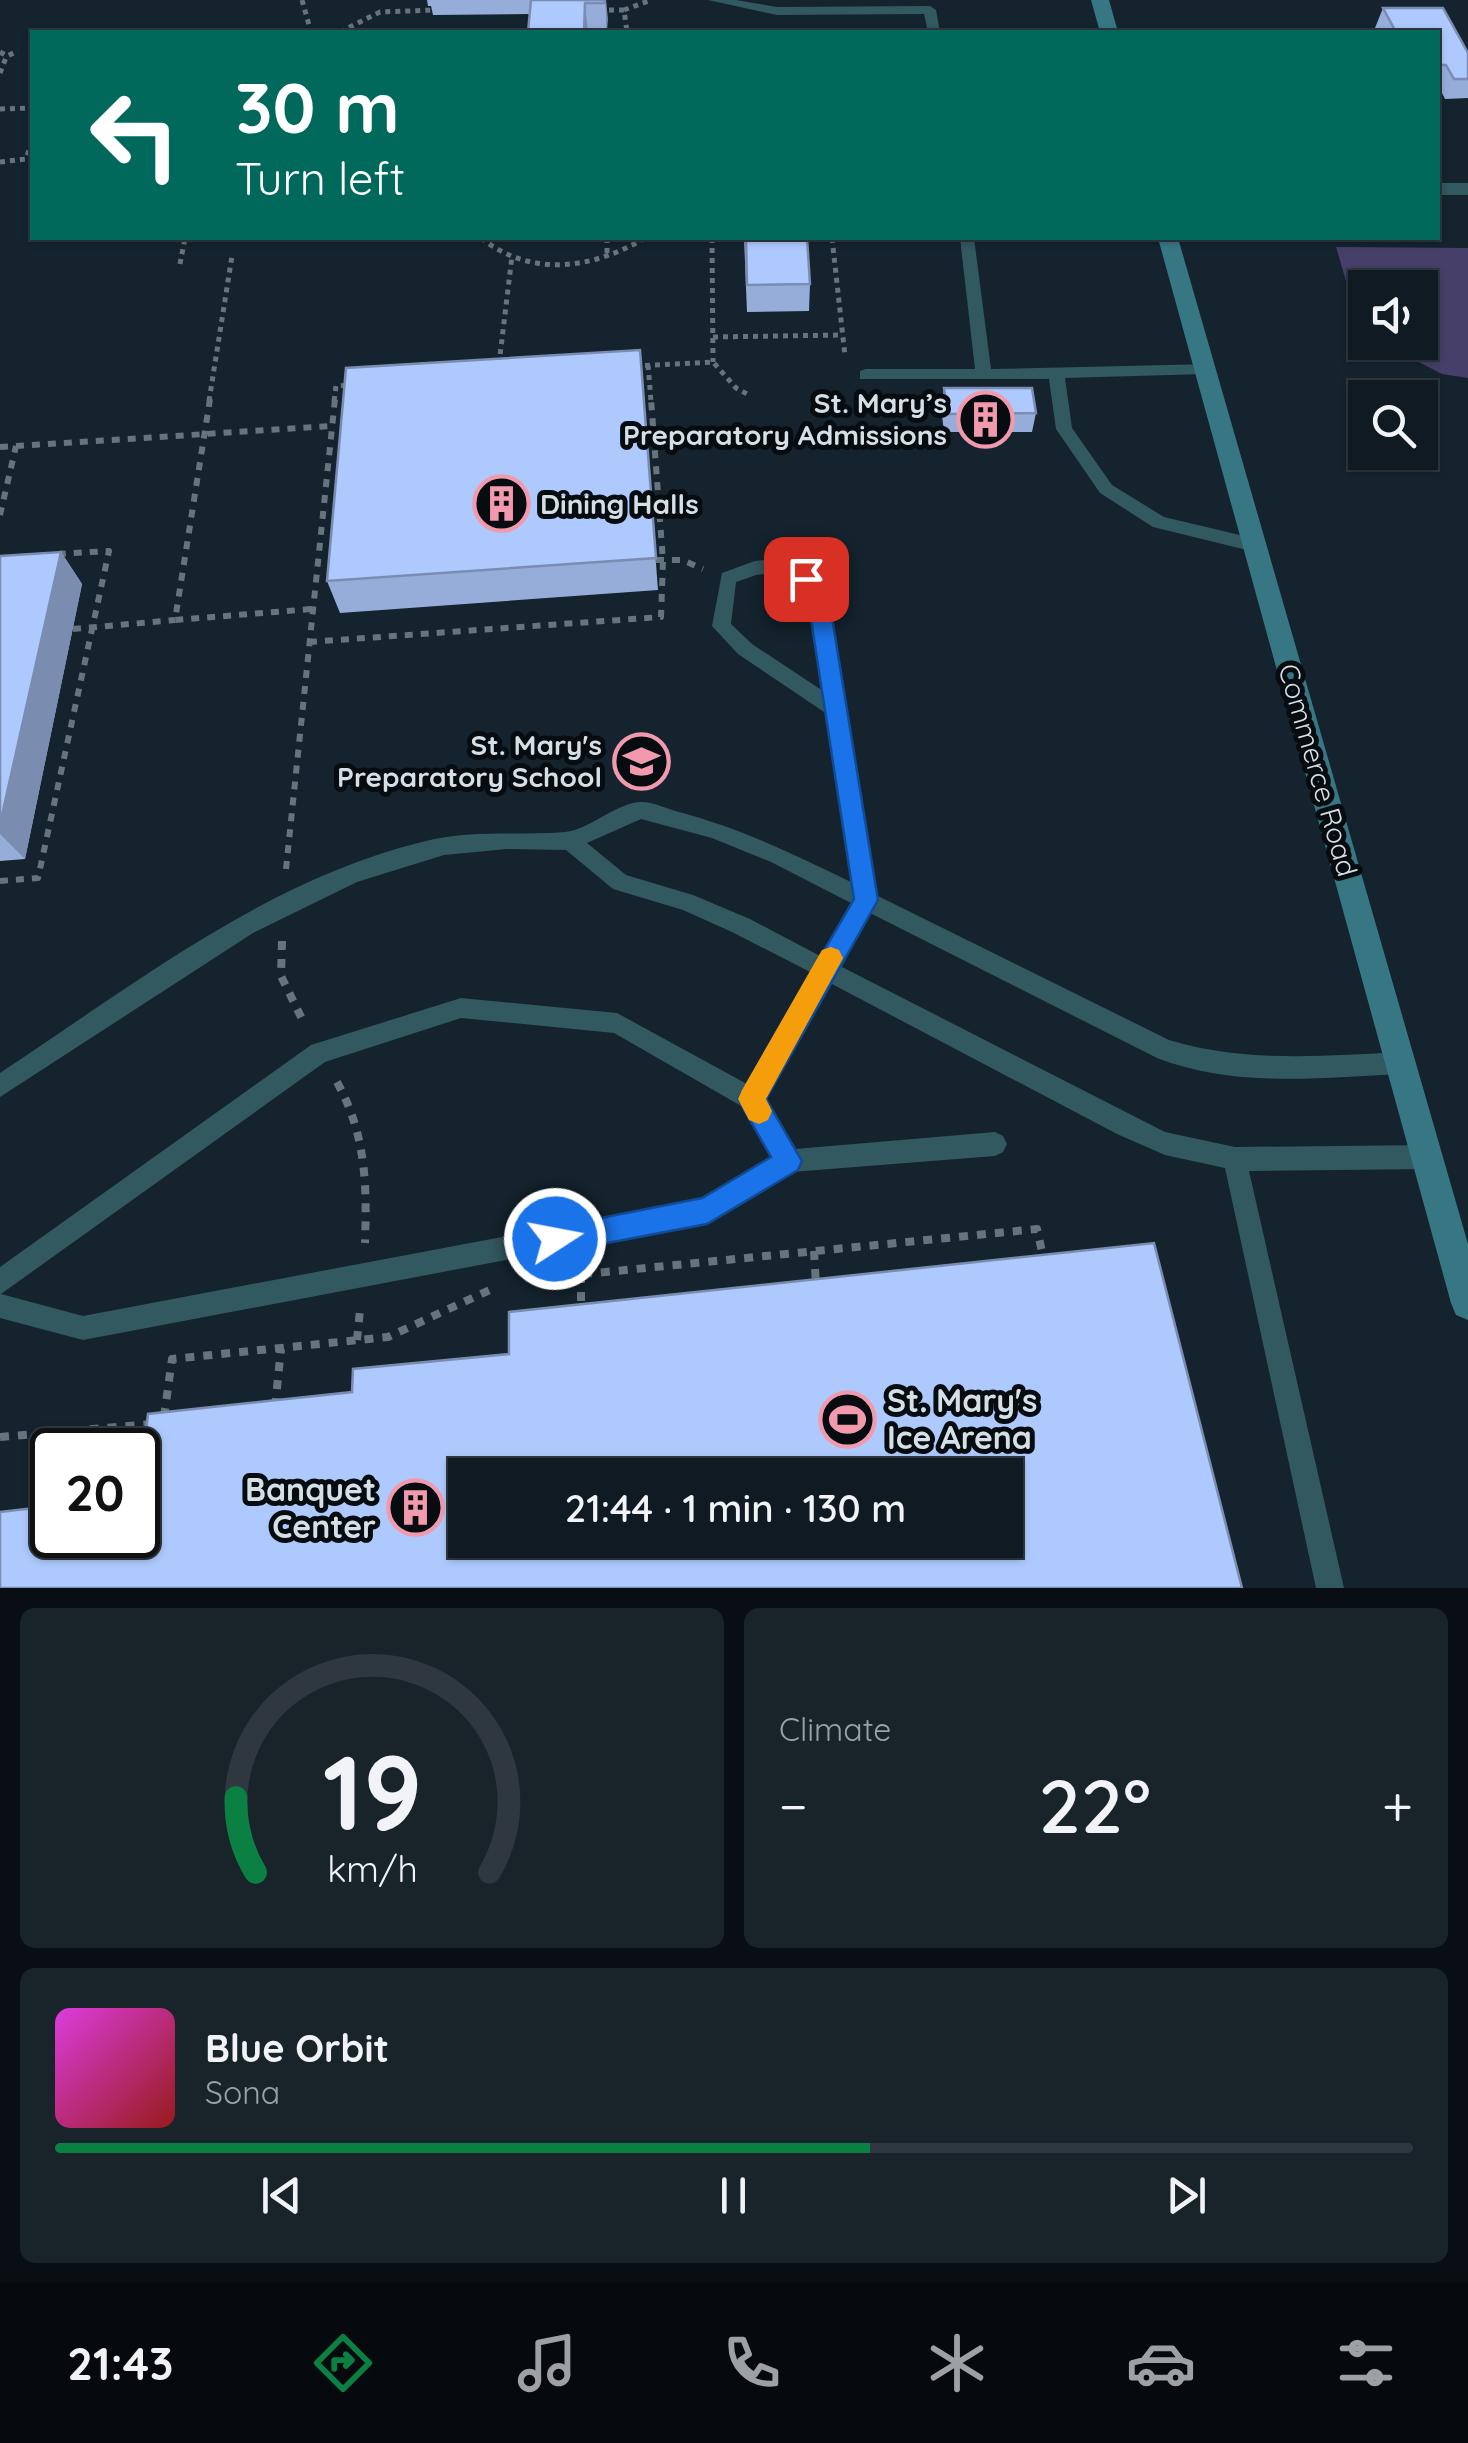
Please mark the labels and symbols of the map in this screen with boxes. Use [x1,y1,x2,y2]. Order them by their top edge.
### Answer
place label: St. Mary’s Preparatory Admissions [623,385,947,452]
building icon: St. Mary’s Preparatory Admissions [956,389,1016,449]
building icon: Dining Halls [471,474,531,534]
place label: Dining Halls [540,486,699,521]
pin [764,537,849,622]
street label: Commerce Road [1271,659,1366,880]
place label: St. Mary's Preparatory School [337,727,602,794]
school or university icon: St. Mary's Preparatory School [611,731,671,791]
position arrow [503,1187,607,1291]
place label: St. Mary's Ice Arena [887,1380,1037,1457]
sports icon: St. Mary's Ice Arena [818,1389,878,1449]
speed limit sign: 20 [30,1428,160,1558]
place label: Banquet Center [245,1469,376,1546]
building icon: Banquet Center [385,1478,445,1538]

